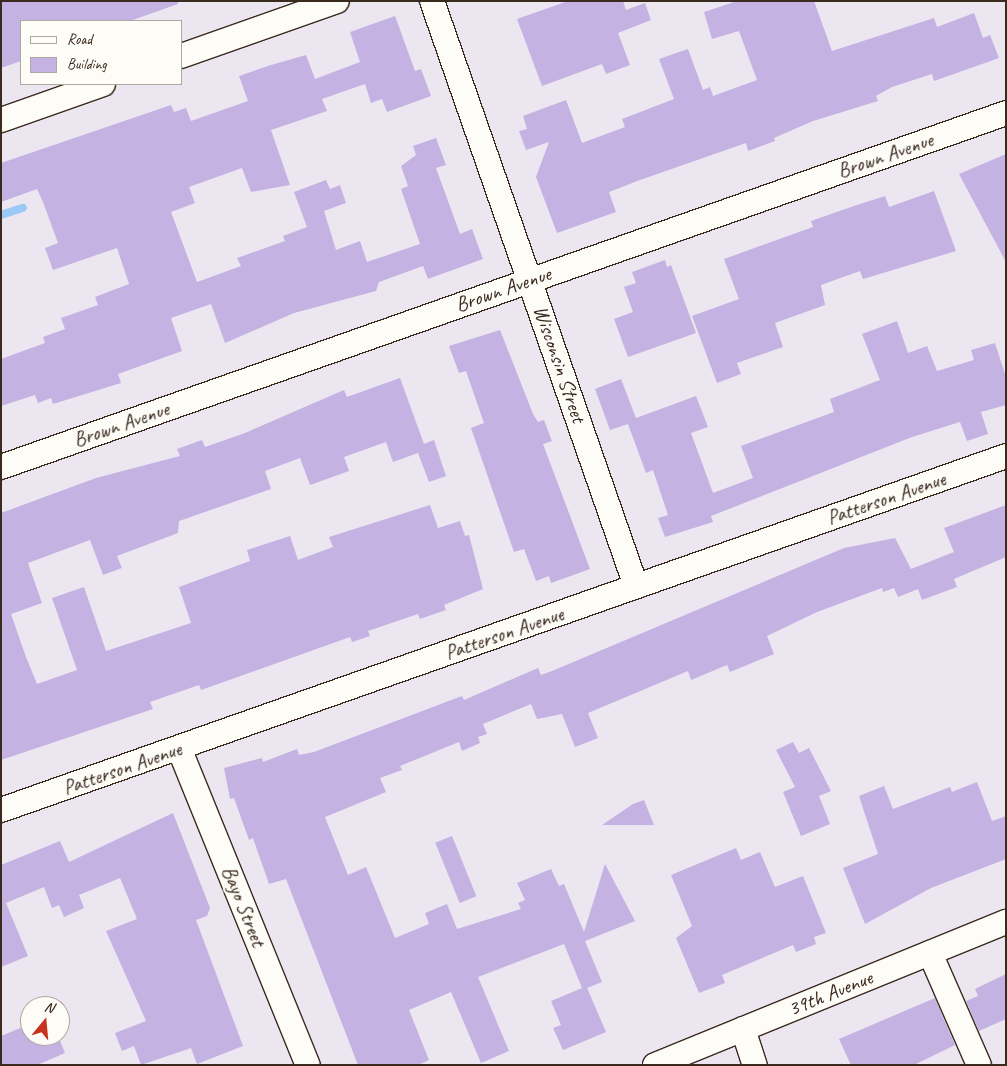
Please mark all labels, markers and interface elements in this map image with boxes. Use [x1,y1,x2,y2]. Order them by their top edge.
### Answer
legend [20,20,182,85]
text: Road [67,30,92,49]
text: Building [67,55,106,74]
street label: Brown Avenue [834,127,936,183]
street label: Brown Avenue [452,261,554,317]
street label: Wisconsin Street [528,302,592,426]
street label: Brown Avenue [70,396,172,452]
street label: Patterson Avenue [823,466,949,530]
street label: Patterson Avenue [441,601,567,665]
street label: Patterson Avenue [59,736,185,800]
street label: Bayo Street [216,862,272,950]
street label: 39th Avenue [784,965,876,1021]
north arrow [20,996,70,1046]
text: N [43,998,56,1017]

